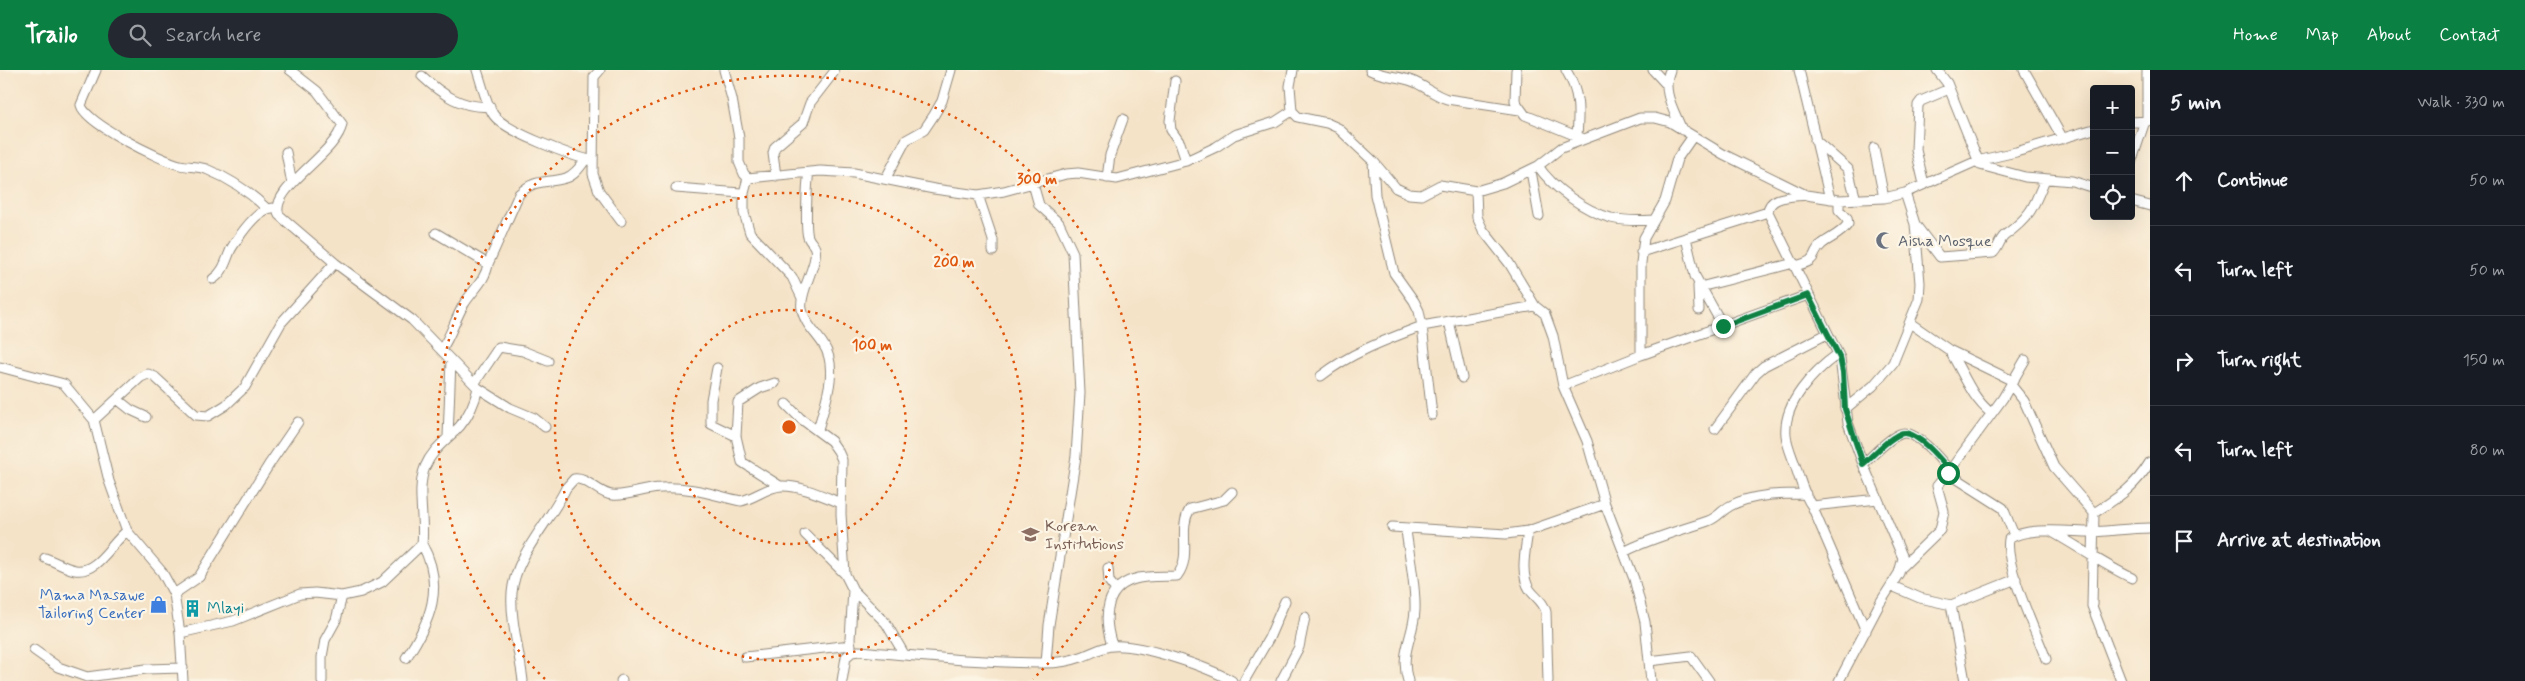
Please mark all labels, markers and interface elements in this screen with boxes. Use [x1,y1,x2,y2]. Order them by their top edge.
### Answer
search box [108,13,458,58]
text: Trailo [25,20,78,51]
icon: search [126,21,154,49]
text: Search here [166,23,261,48]
text: Home [2233,23,2278,47]
text: Map [2306,23,2339,47]
text: About [2367,23,2411,47]
text: Contact [2439,23,2500,47]
map controls [2090,85,2135,220]
button: + [2090,85,2135,130]
text: 5 min [2170,89,2222,117]
text: Walk · 330 m [2417,92,2505,113]
button: − [2090,130,2135,175]
icon: ahead [2170,167,2198,195]
text: Continue [2217,168,2288,193]
text: 300 m [1017,170,1057,190]
text: 50 m [2469,170,2505,191]
button: locate [2090,175,2135,220]
mosque icon: Aisha Mosque [1874,231,1894,251]
place label: Aisha Mosque [1898,231,1992,252]
text: 200 m [934,253,975,273]
icon: left [2170,257,2198,285]
text: Turn left [2217,258,2293,283]
text: 50 m [2469,260,2505,281]
route end [1712,315,1735,338]
text: 100 m [852,336,892,356]
icon: right [2170,347,2198,375]
text: Turn right [2217,348,2301,373]
text: 150 m [2463,350,2505,371]
centre of rings [780,418,798,436]
icon: left [2170,437,2198,465]
text: Turn left [2217,438,2293,463]
text: 80 m [2470,440,2505,461]
route start [1937,462,1960,485]
place label: Korean Institutions [1045,516,1124,555]
school or university icon: Korean Institutions [1021,525,1041,545]
icon: arrive [2170,527,2198,555]
text: Arrive at destination [2217,528,2381,553]
place label: Mama Masawe Tailoring Center [38,585,146,625]
shop icon: Mama Masawe Tailoring Center [149,594,169,614]
building icon: Mlayi [183,598,203,618]
place label: Mlayi [207,598,244,619]

